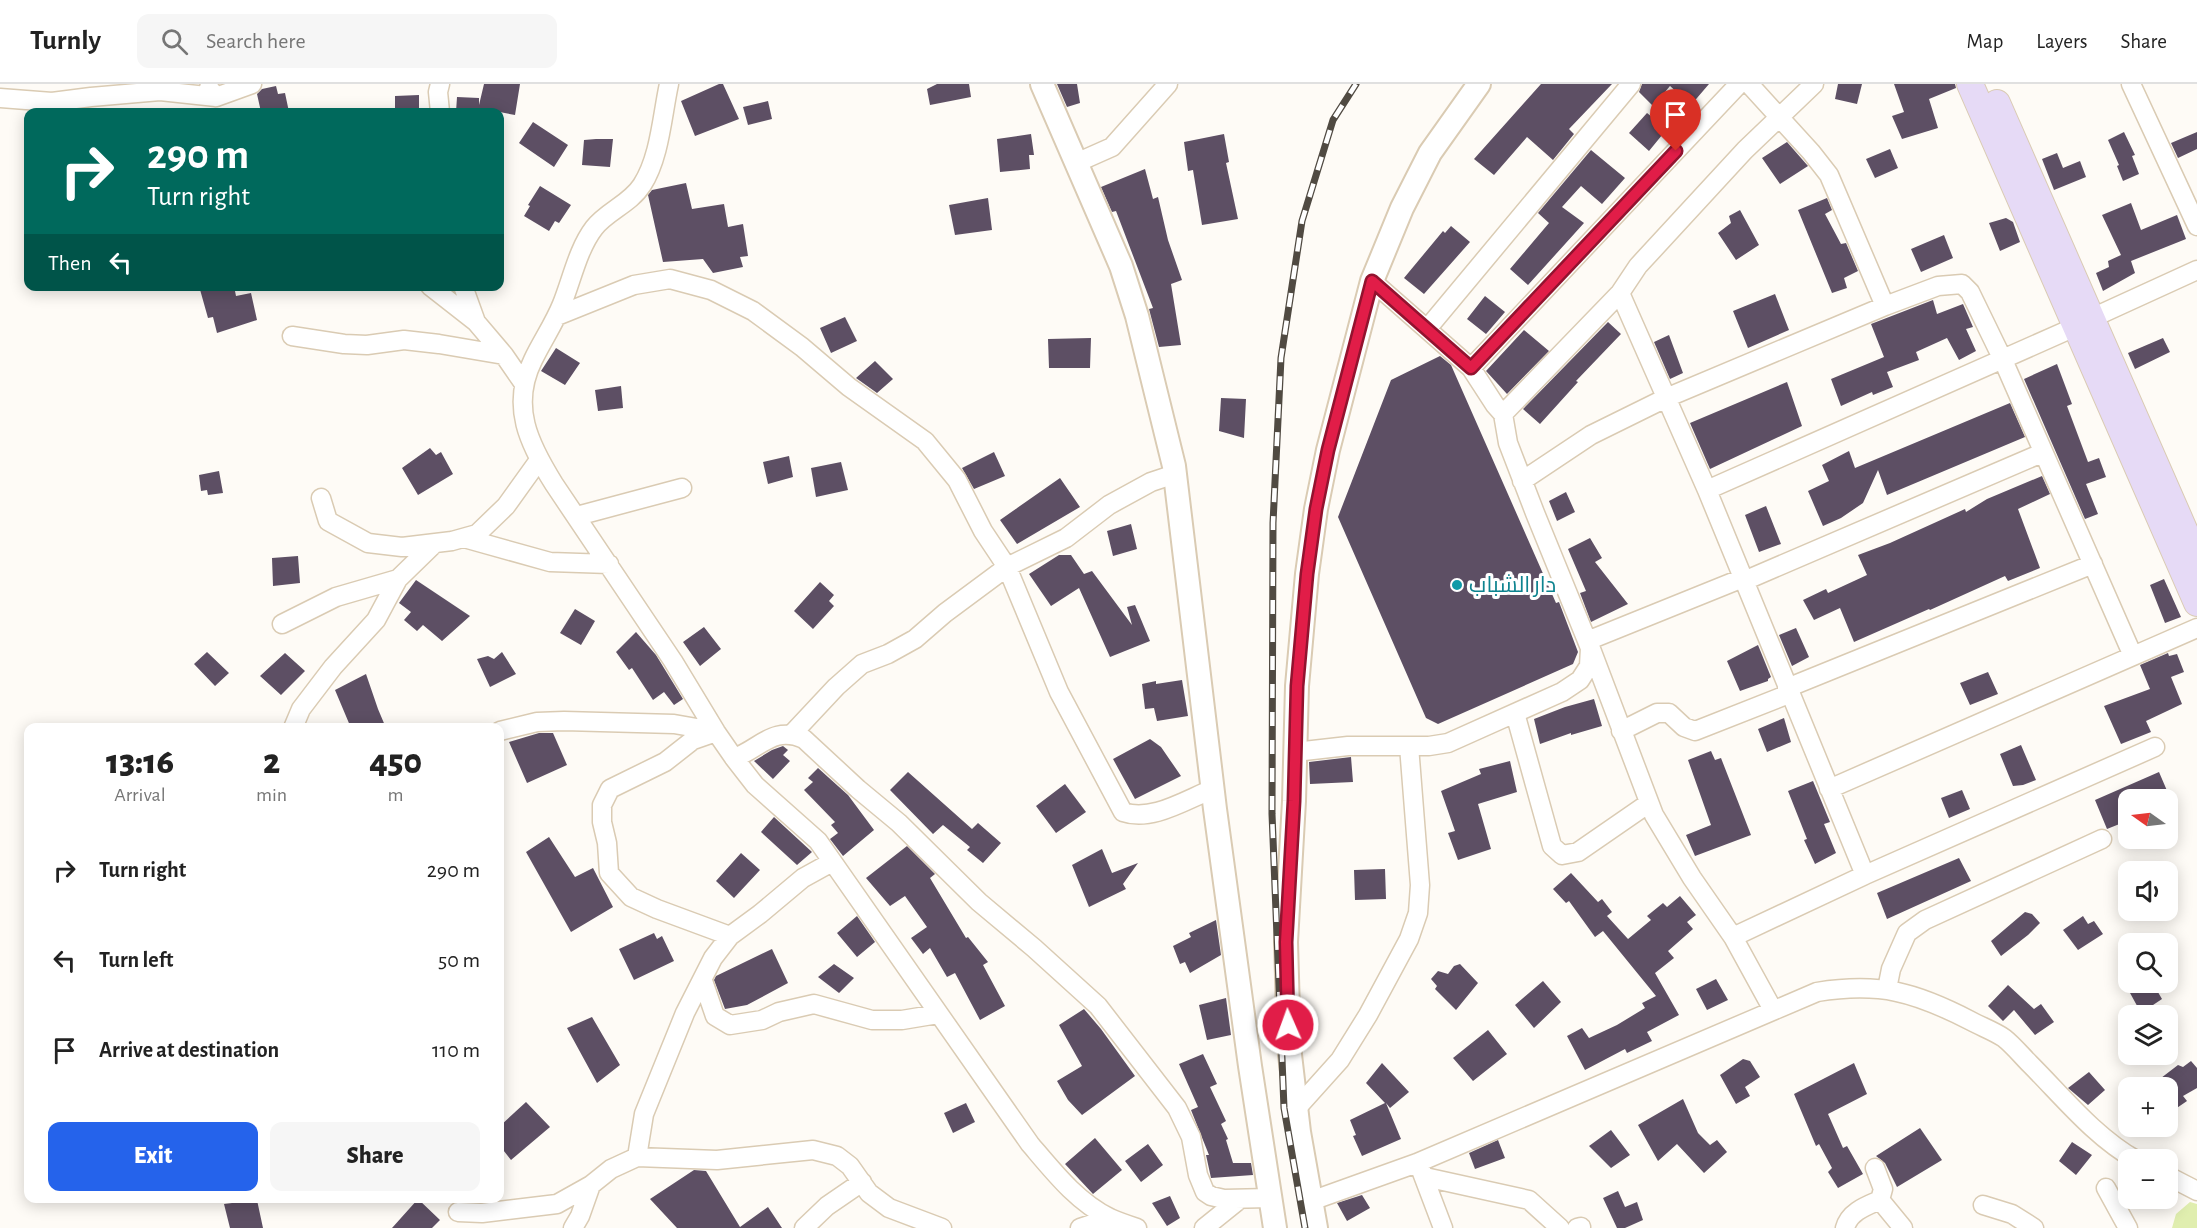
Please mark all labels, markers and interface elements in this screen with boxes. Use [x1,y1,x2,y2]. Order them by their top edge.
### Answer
search box [137,14,557,68]
icon: search [158,25,191,58]
text: Turnly [30,27,101,55]
text: Search here [206,30,306,52]
text: Map [1967,31,2003,52]
text: Layers [2036,31,2087,52]
text: Share [2120,31,2167,52]
pin [1650,89,1701,151]
icon: arrive [1659,98,1692,131]
icon: right [48,132,126,210]
text: 290 m [147,134,249,176]
text: Turn right [147,183,250,210]
icon: left [104,246,137,279]
text: Then [48,252,92,274]
place label: دار الشباب [1469,574,1556,597]
marker: دار الشباب [1450,578,1464,592]
text: 13:16 [106,744,174,780]
text: 2 [263,744,280,780]
text: 450 [369,744,422,780]
text: Arrival [114,785,166,805]
text: min [256,785,287,805]
text: m [388,785,404,805]
north arrow [2118,789,2178,849]
map controls [2118,789,2178,1209]
icon: right [48,854,81,887]
text: Turn right [99,859,186,881]
text: 290 m [427,859,480,881]
button: sound [2118,861,2178,921]
button: search [2118,933,2178,993]
icon: left [48,944,81,977]
text: Turn left [99,949,173,971]
text: 50 m [438,949,480,971]
position arrow [1256,993,1320,1057]
button: layers [2118,1005,2178,1065]
icon: arrive [48,1034,81,1067]
text: Arrive at destination [99,1039,279,1061]
text: 110 m [432,1039,480,1061]
button: + [2118,1077,2178,1137]
button: Exit [48,1122,258,1191]
button: Share [270,1122,480,1191]
button: − [2118,1149,2178,1209]

